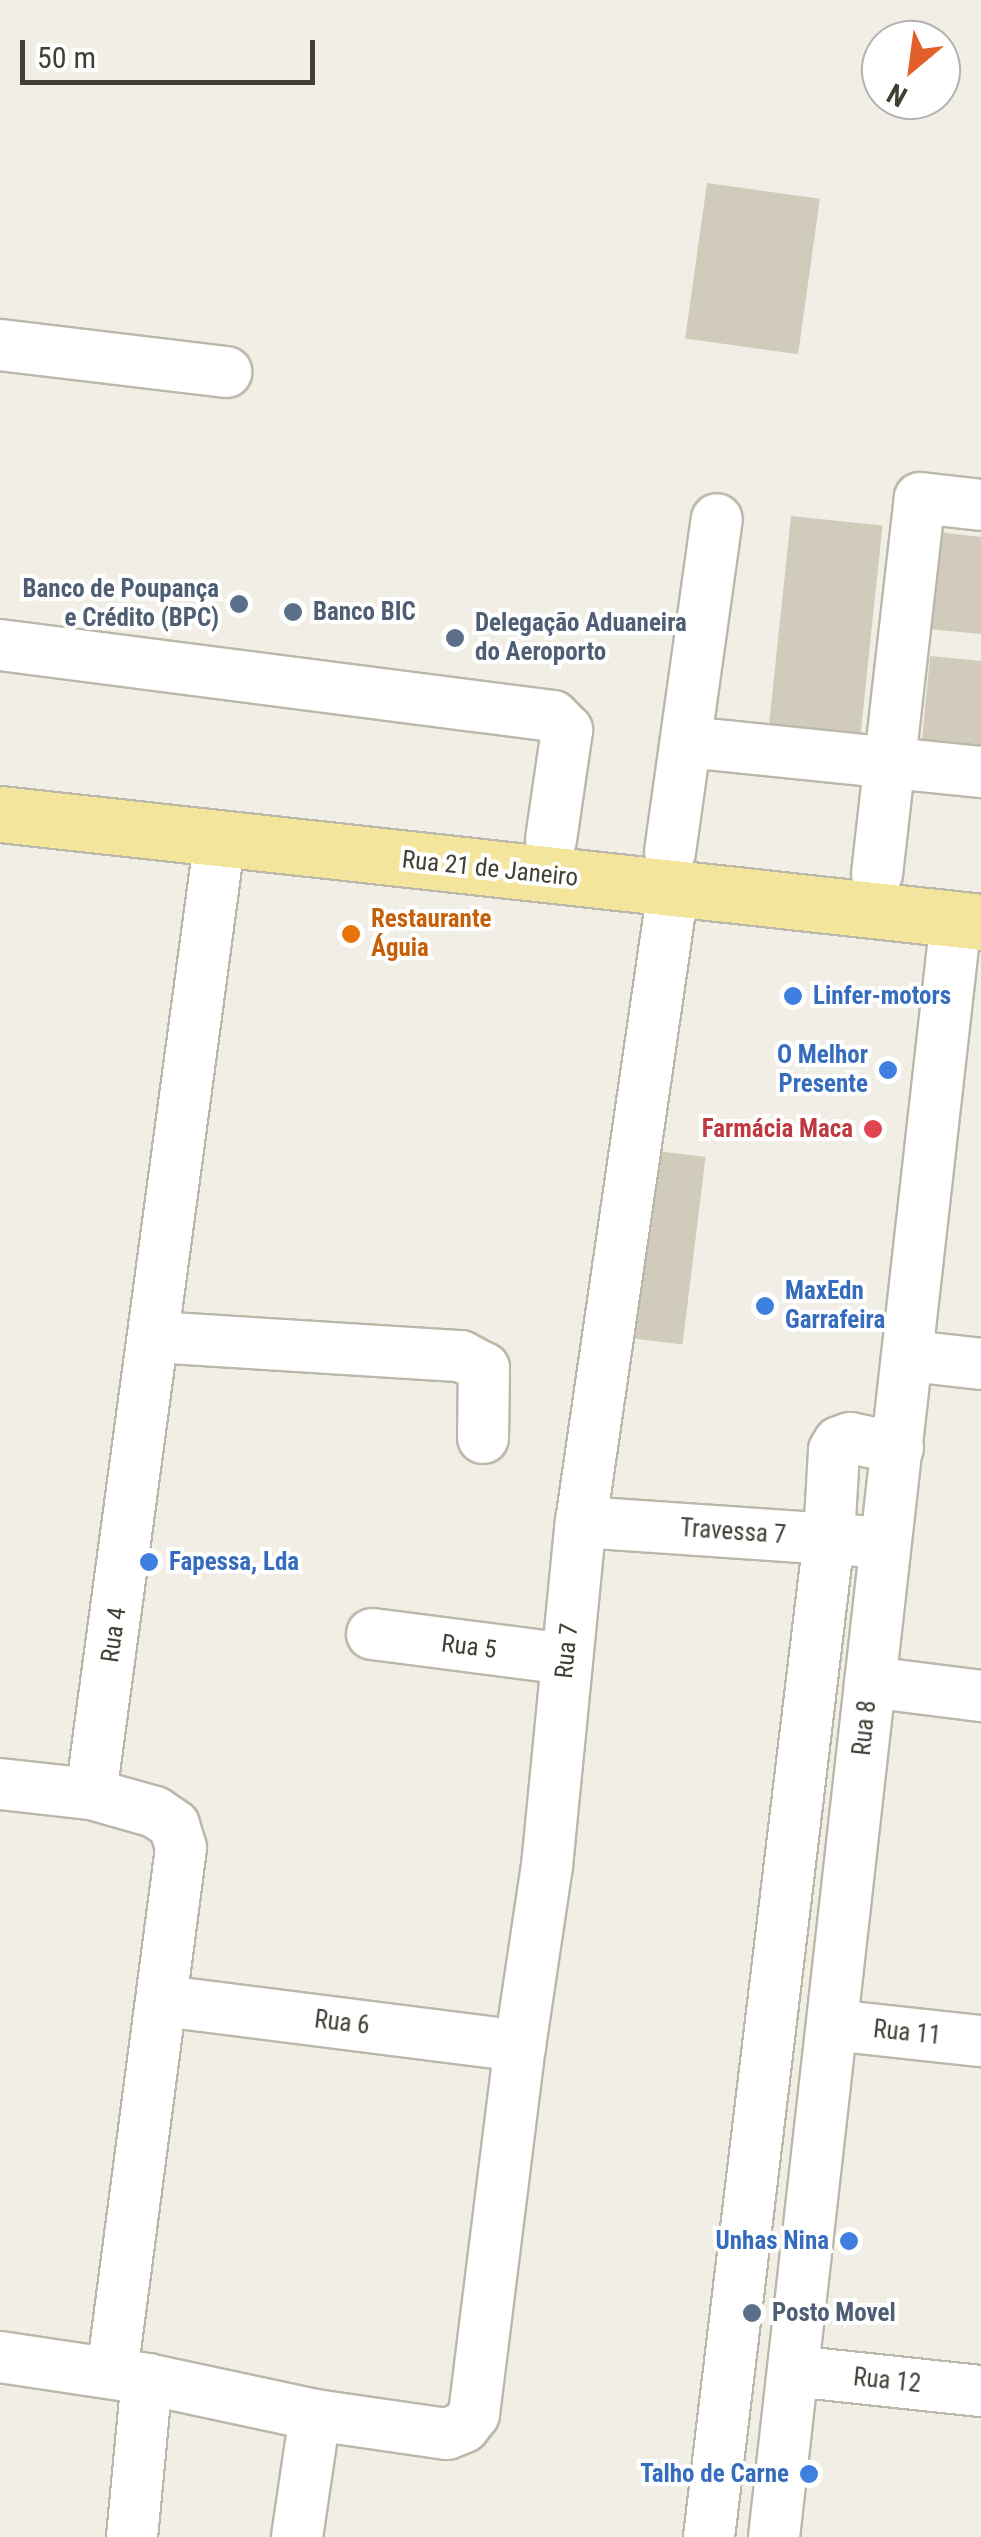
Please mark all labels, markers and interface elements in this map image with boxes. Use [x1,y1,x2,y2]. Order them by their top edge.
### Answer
scale bar [25,20,320,82]
north arrow [861,20,961,120]
text: 50 m [37,40,96,75]
text: N [882,76,913,114]
place label: Banco de Poupança e Crédito (BPC) [23,575,219,634]
marker: Banco de Poupança e Crédito (BPC) [228,593,250,615]
place label: Banco BIC [313,597,416,627]
marker: Banco BIC [282,601,304,623]
place label: Delegação Aduaneira do Aeroporto [475,609,687,668]
marker: Delegação Aduaneira do Aeroporto [444,627,466,649]
street label: Rua 21 de Janeiro [400,845,580,893]
place label: Restaurante Águia [371,905,492,964]
marker: Restaurante Águia [340,923,362,945]
place label: Linfer-motors [813,981,951,1011]
marker: Linfer-motors [782,985,804,1007]
place label: O Melhor Presente [777,1041,868,1100]
marker: O Melhor Presente [877,1059,899,1081]
place label: Farmácia Maca [702,1114,853,1144]
marker: Farmácia Maca [862,1118,884,1140]
place label: MaxEdn Garrafeira [785,1277,885,1336]
marker: MaxEdn Garrafeira [754,1295,776,1317]
street label: Travessa 7 [679,1513,787,1551]
place label: Fapessa, Lda [169,1547,299,1577]
marker: Fapessa, Lda [138,1551,160,1573]
street label: Rua 4 [95,1605,133,1665]
street label: Rua 7 [549,1622,585,1680]
street label: Rua 5 [440,1629,498,1665]
street label: Rua 8 [847,1699,883,1757]
street label: Rua 6 [313,2005,371,2041]
street label: Rua 11 [872,2015,942,2051]
place label: Unhas Nina [716,2226,829,2256]
marker: Unhas Nina [838,2230,860,2252]
place label: Posto Movel [772,2298,896,2328]
marker: Posto Movel [741,2302,763,2324]
street label: Rua 12 [852,2363,922,2399]
place label: Talho de Carne [640,2459,789,2489]
marker: Talho de Carne [798,2463,820,2485]

